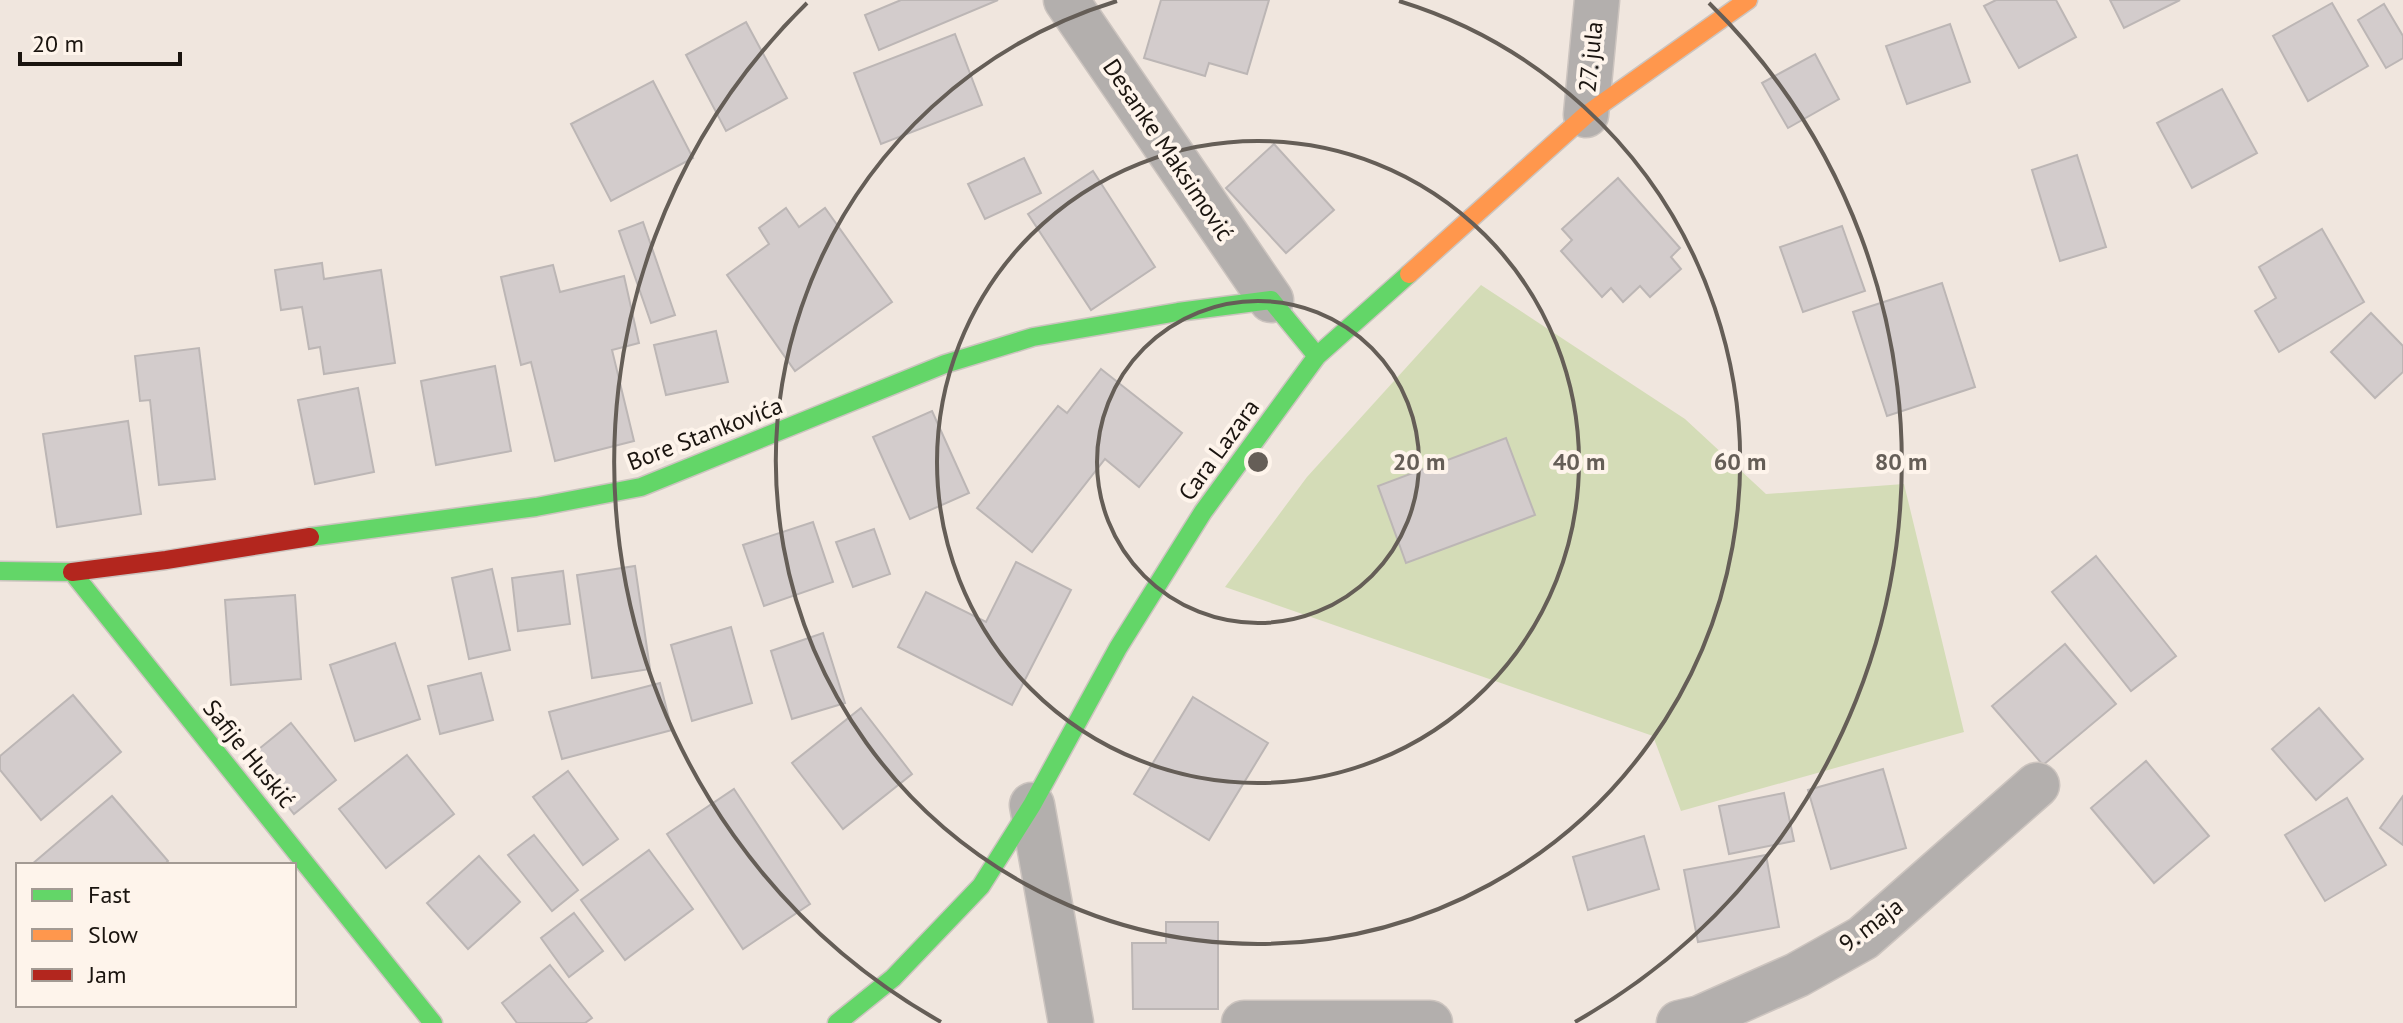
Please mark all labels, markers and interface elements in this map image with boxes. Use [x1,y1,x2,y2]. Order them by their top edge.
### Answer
scale bar [20,16,180,66]
street label: 27. jula [1571,20,1610,94]
text: 20 m [32,28,84,59]
street label: Desanke Maksimović [1096,53,1241,247]
street label: Bore Stankovića [623,390,787,477]
street label: Cara Lazara [1171,393,1266,507]
text: 20 m [1393,446,1445,477]
text: 40 m [1553,446,1605,477]
text: 60 m [1714,446,1766,477]
text: 80 m [1875,446,1927,477]
centre of rings [1244,448,1272,476]
street label: Safije Huskić [196,693,303,814]
legend [16,863,296,1007]
text: Fast [88,879,131,910]
street label: 9. maja [1832,890,1909,959]
text: Slow [88,919,138,950]
text: Jam [87,959,126,990]

